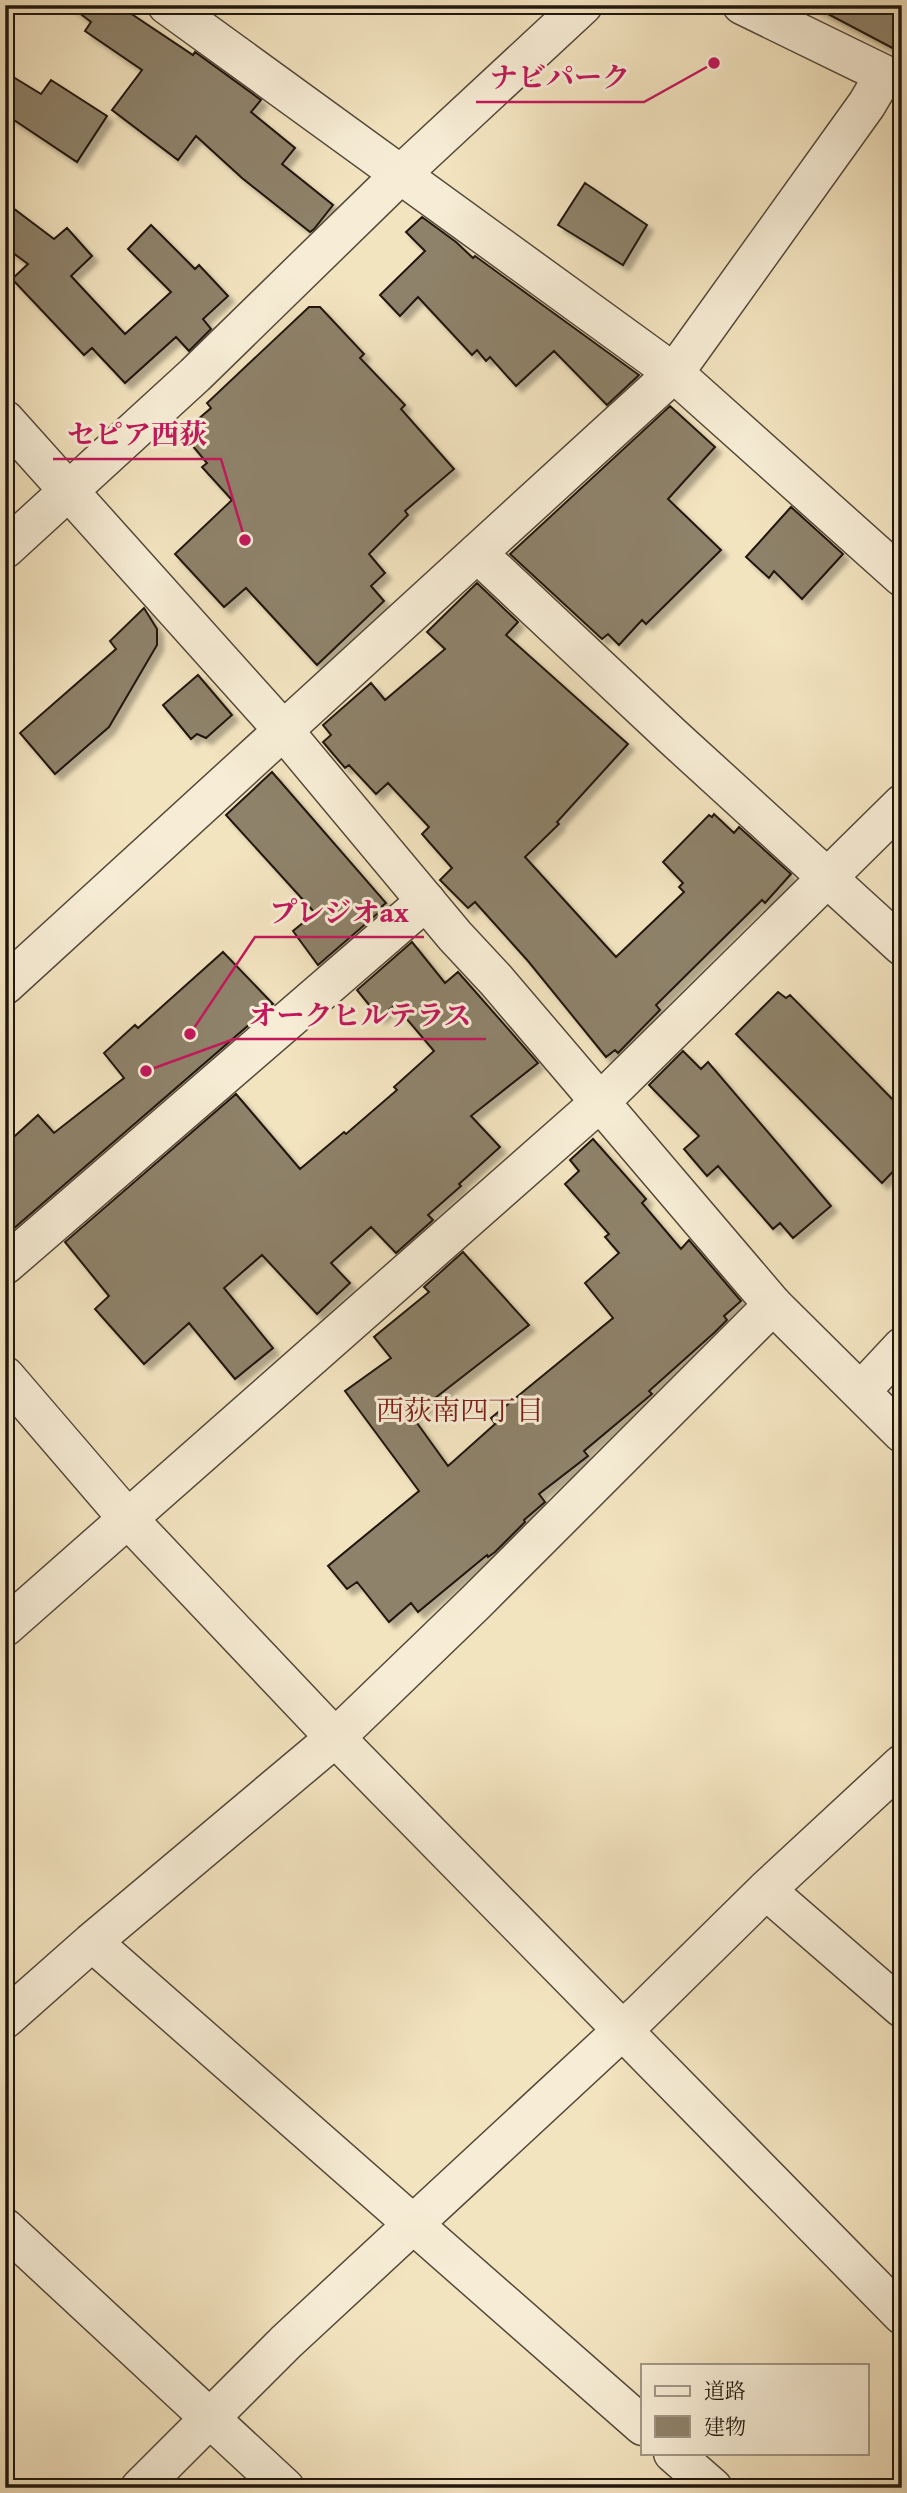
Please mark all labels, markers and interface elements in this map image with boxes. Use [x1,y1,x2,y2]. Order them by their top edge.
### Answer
callout: ナビパーク [476,53,644,102]
text: ナビパーク [490,56,630,97]
callout: セピア西荻 [53,410,221,459]
text: セピア西荻 [67,413,207,454]
callout: プレジオax [255,888,424,937]
text: プレジオax [269,891,409,932]
callout: オークヒルテラス [234,990,486,1039]
text: オークヒルテラス [248,994,472,1035]
district label: 西荻南四丁目 [376,1389,544,1430]
legend [641,2364,869,2454]
text: 道路 [704,2375,746,2406]
text: 建物 [704,2411,746,2442]

